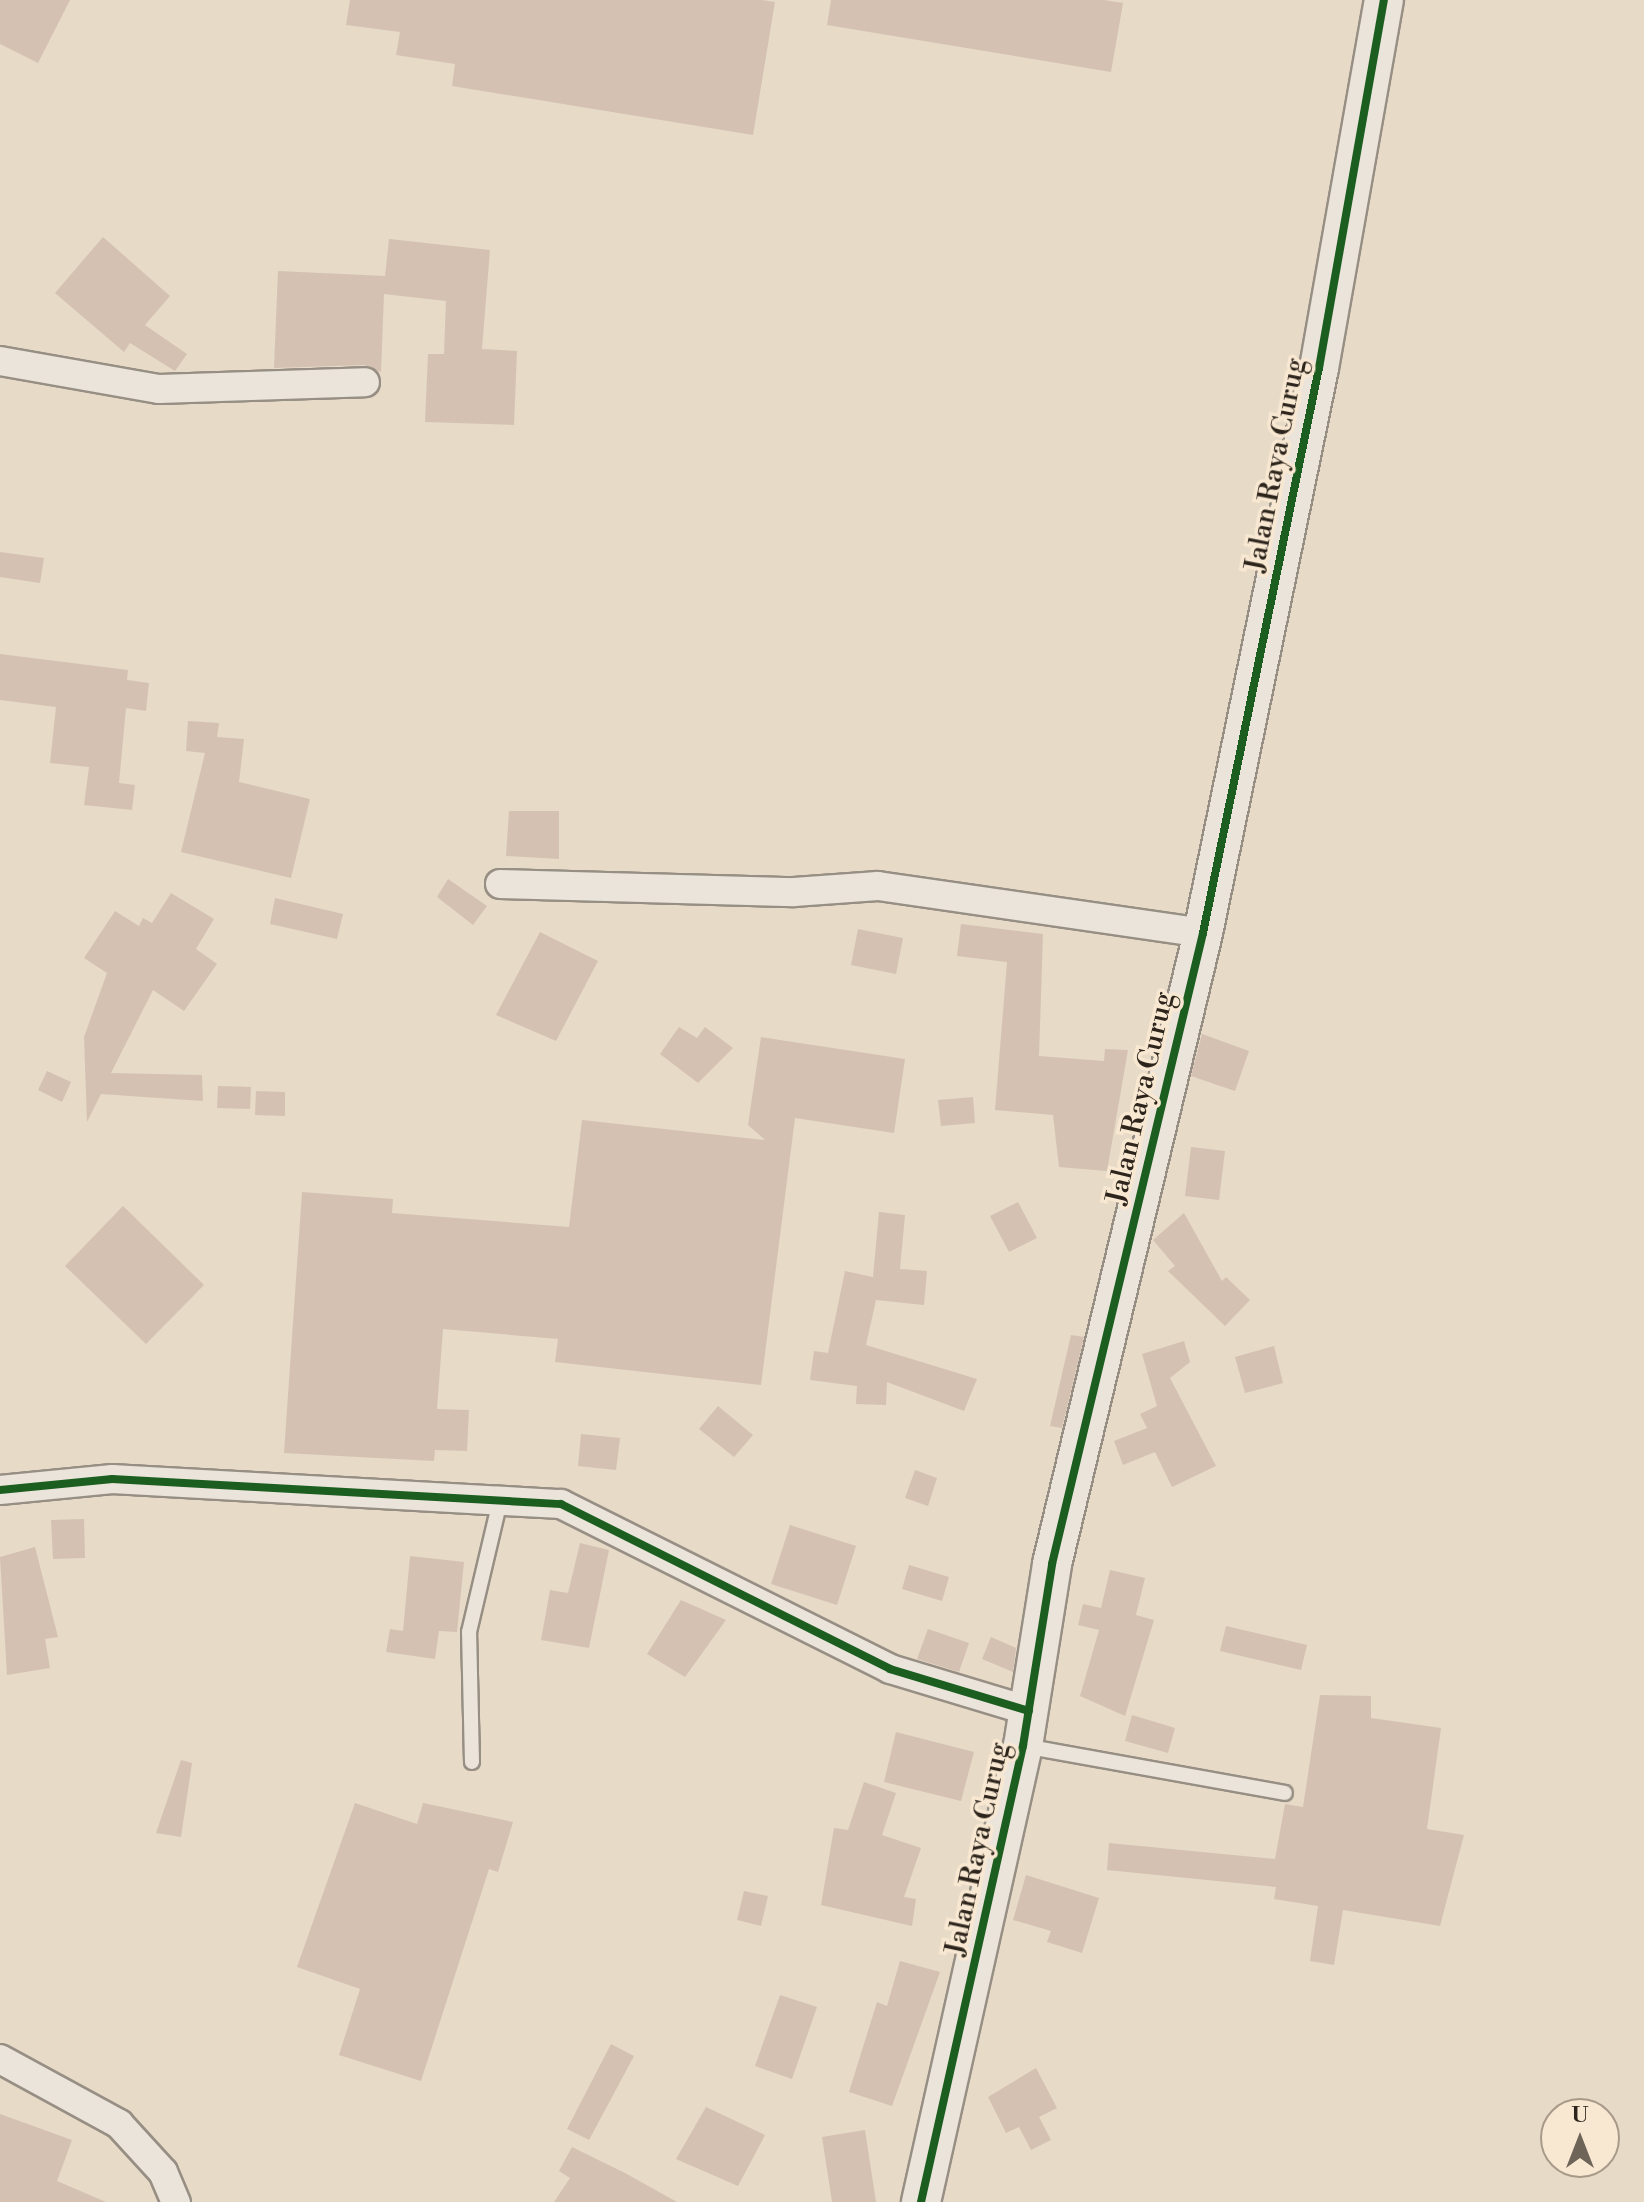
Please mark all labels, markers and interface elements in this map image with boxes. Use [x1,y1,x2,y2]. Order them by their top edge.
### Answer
street label: Jalan Raya Curug [1239,355,1313,575]
street label: Jalan Raya Curug [1100,989,1182,1207]
street label: Jalan Raya Curug [939,1739,1017,1959]
north arrow [1540,2098,1620,2178]
text: U [1571,2102,1589,2129]

